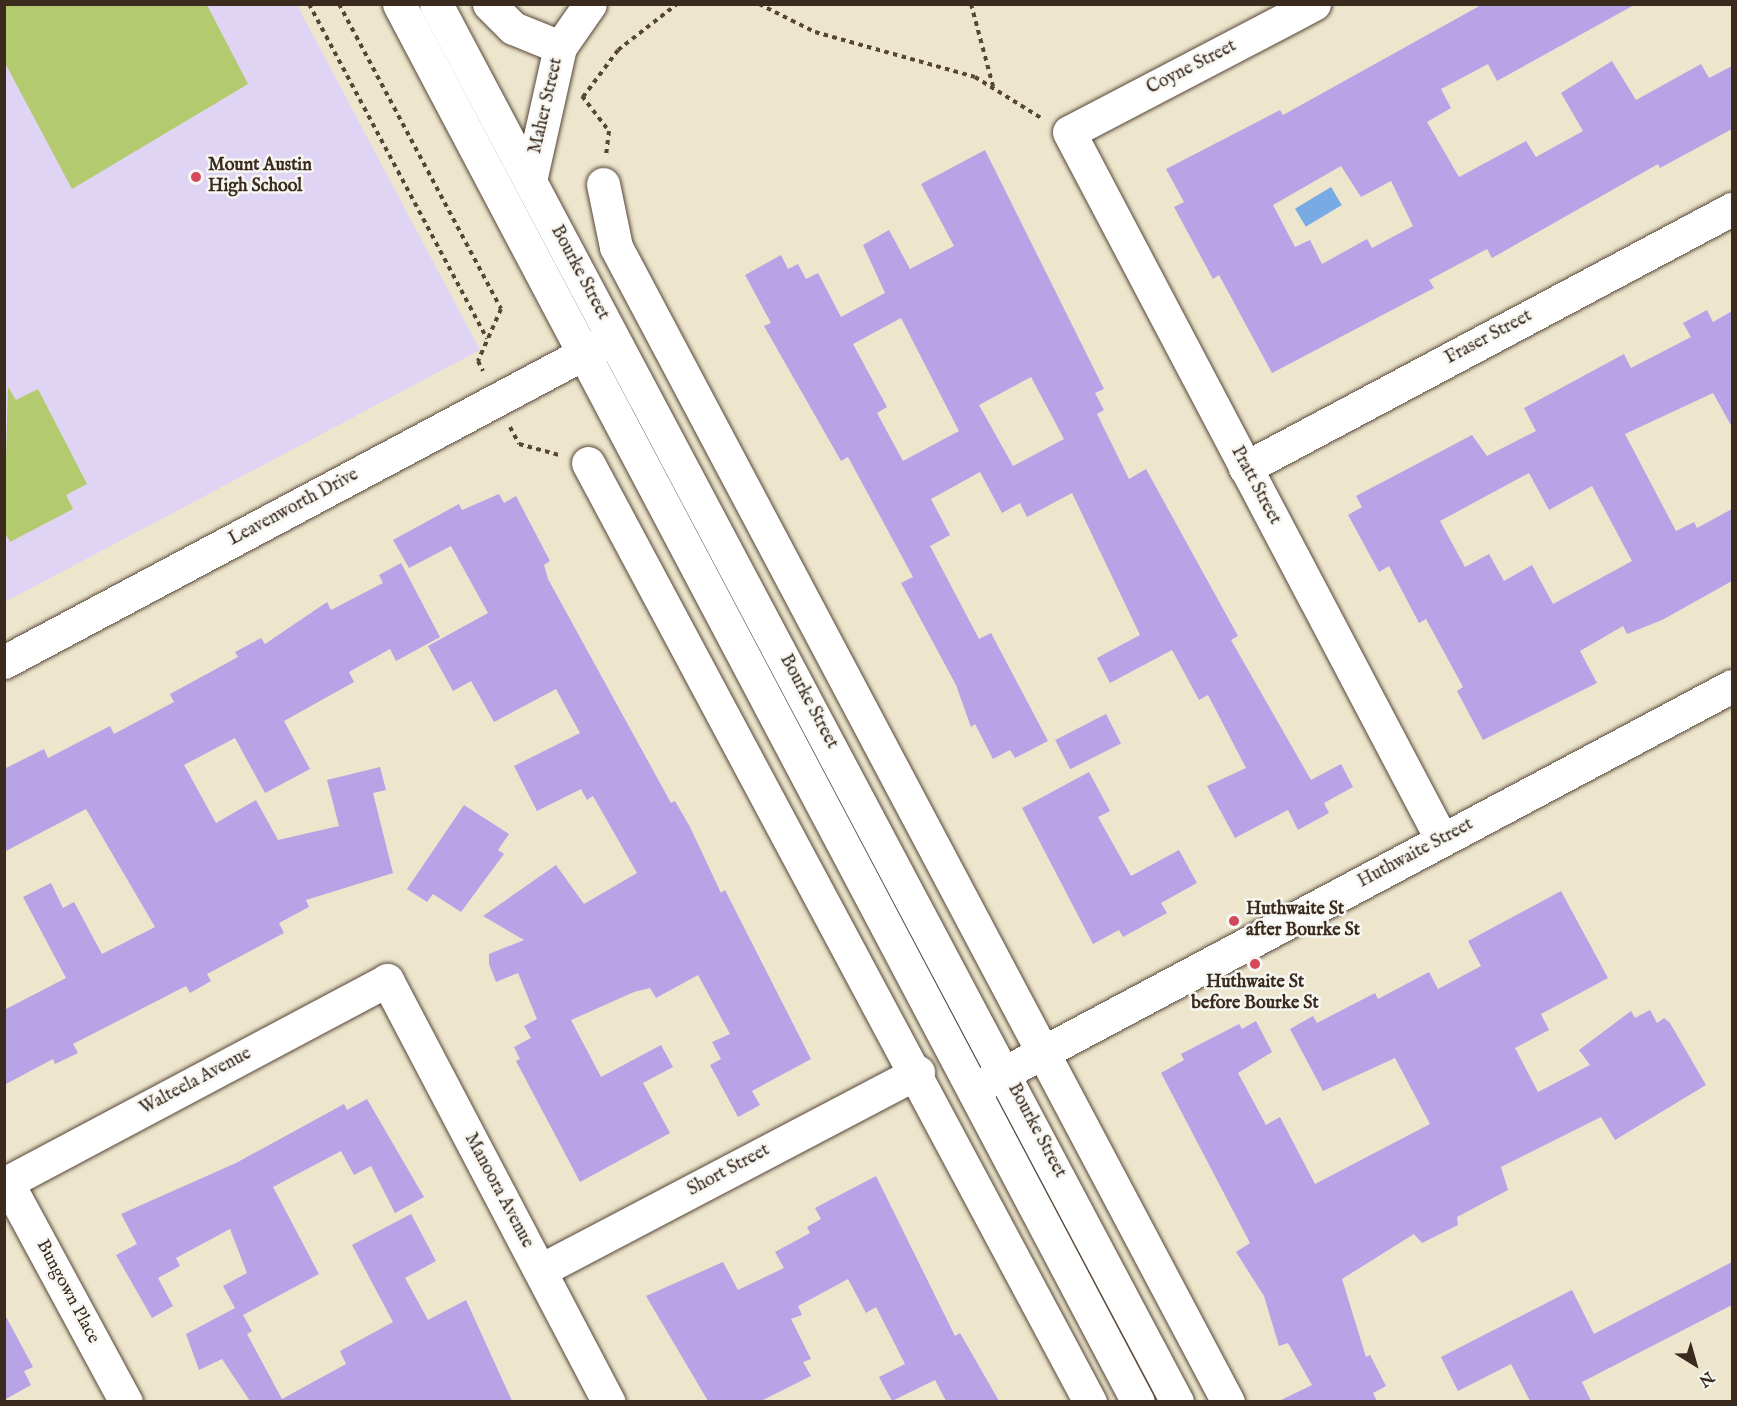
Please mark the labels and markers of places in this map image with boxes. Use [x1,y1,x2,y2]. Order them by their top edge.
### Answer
place label: Mount Austin High School [208,156,312,198]
marker: Mount Austin High School [189,170,203,184]
place label: Huthwaite St after Bourke St [1246,900,1360,942]
marker: Huthwaite St after Bourke St [1227,914,1241,928]
marker: Huthwaite St before Bourke St [1248,957,1262,971]
place label: Huthwaite St before Bourke St [1191,973,1319,1016]

